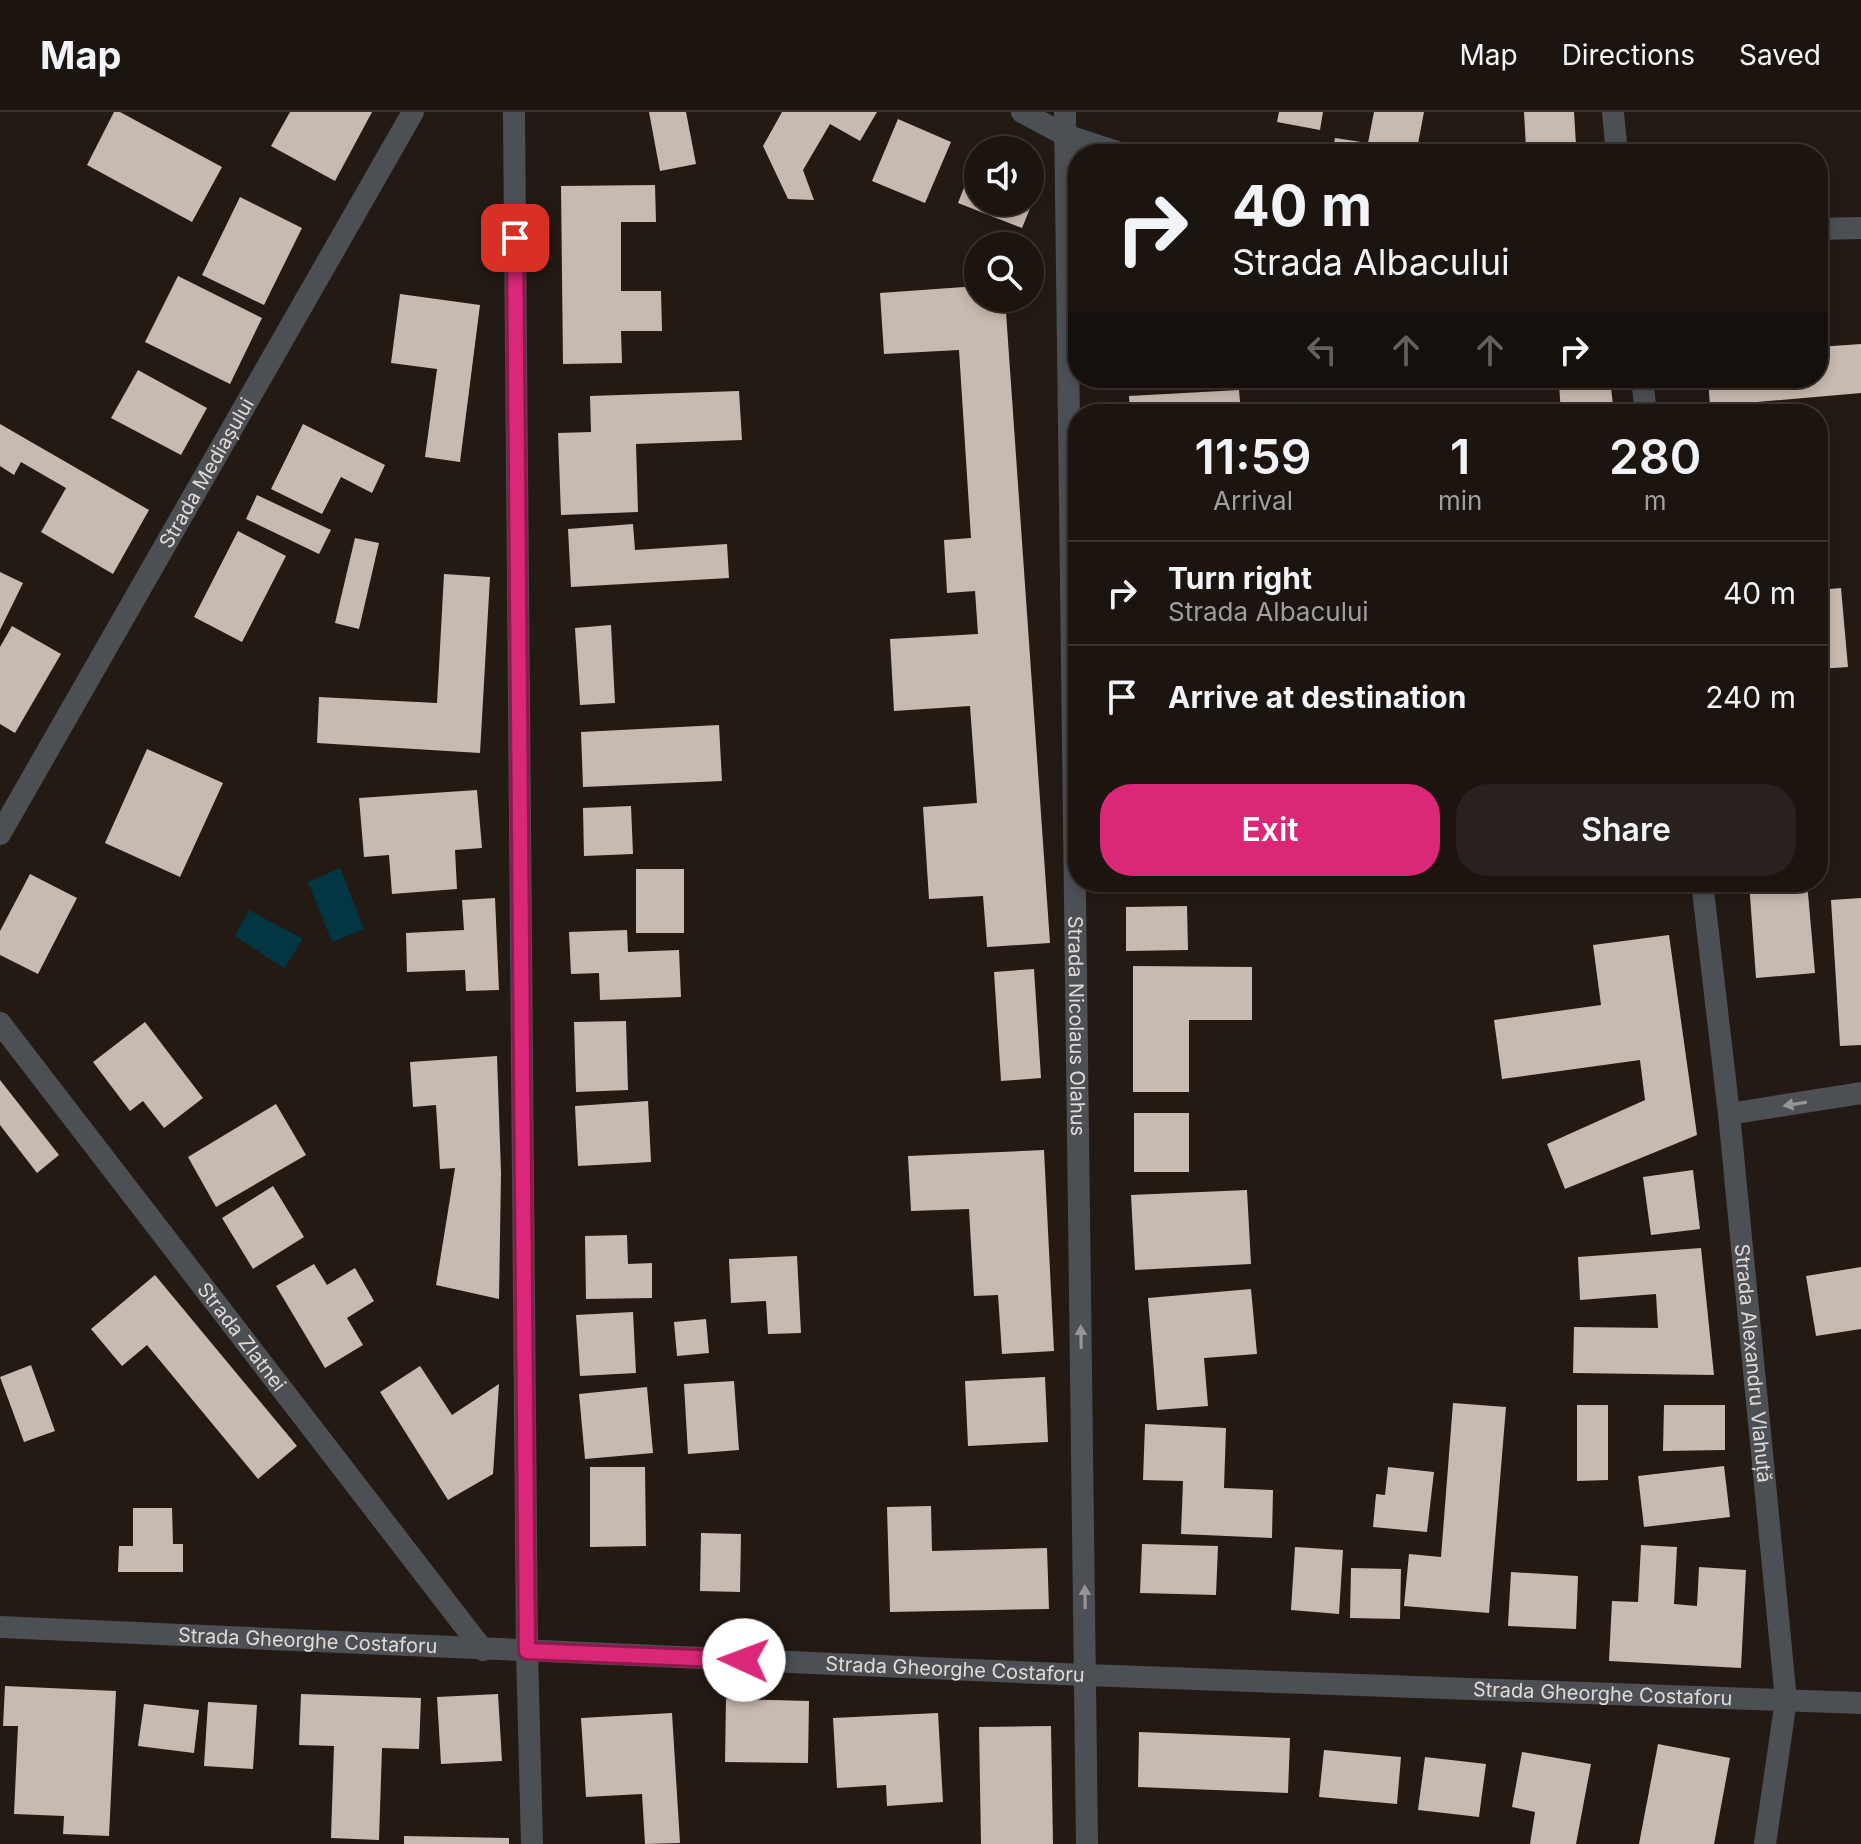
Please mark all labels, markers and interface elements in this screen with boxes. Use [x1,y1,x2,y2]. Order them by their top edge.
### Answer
text: Map [40,32,121,78]
text: Map [1459,38,1518,72]
text: Directions [1562,38,1695,72]
text: Saved [1739,38,1821,72]
map controls [964,136,1044,312]
button: sound [964,136,1044,216]
text: 40 m [1232,172,1372,240]
icon: right [1100,176,1204,280]
pin [481,204,549,272]
icon: arrive [493,216,537,260]
button: search [964,232,1044,312]
text: Strada Albacului [1232,240,1510,284]
icon: left [1300,328,1344,372]
icon: ahead [1384,328,1428,372]
icon: ahead [1468,328,1512,372]
icon: right [1552,328,1596,372]
street label: Strada Mediașului [154,393,259,552]
text: 11:59 [1195,427,1311,486]
text: 1 [1450,427,1470,486]
text: 280 [1609,427,1701,486]
text: Arrival [1213,485,1293,516]
text: min [1438,485,1482,516]
text: m [1644,485,1667,516]
text: Turn right [1168,560,1312,596]
icon: right [1100,571,1144,615]
text: 40 m [1723,575,1796,611]
text: Strada Albacului [1168,596,1369,627]
icon: arrive [1100,675,1144,719]
text: Arrive at destination [1168,679,1466,715]
text: 240 m [1705,679,1796,715]
button: Exit [1100,784,1440,876]
button: Share [1456,784,1796,876]
street label: Strada Nicolaus Olahus [1063,916,1090,1136]
one-way arrow [1782,1098,1807,1110]
street label: Strada Alexandru Vlahuță [1730,1243,1777,1484]
street label: Strada Zlatnei [192,1278,291,1396]
one-way arrow [1075,1324,1088,1349]
one-way arrow [1079,1584,1091,1609]
position arrow [702,1618,786,1702]
street label: Strada Gheorghe Costaforu [178,1623,438,1658]
street label: Strada Gheorghe Costaforu [825,1651,1085,1687]
street label: Strada Gheorghe Costaforu [1472,1677,1733,1710]

